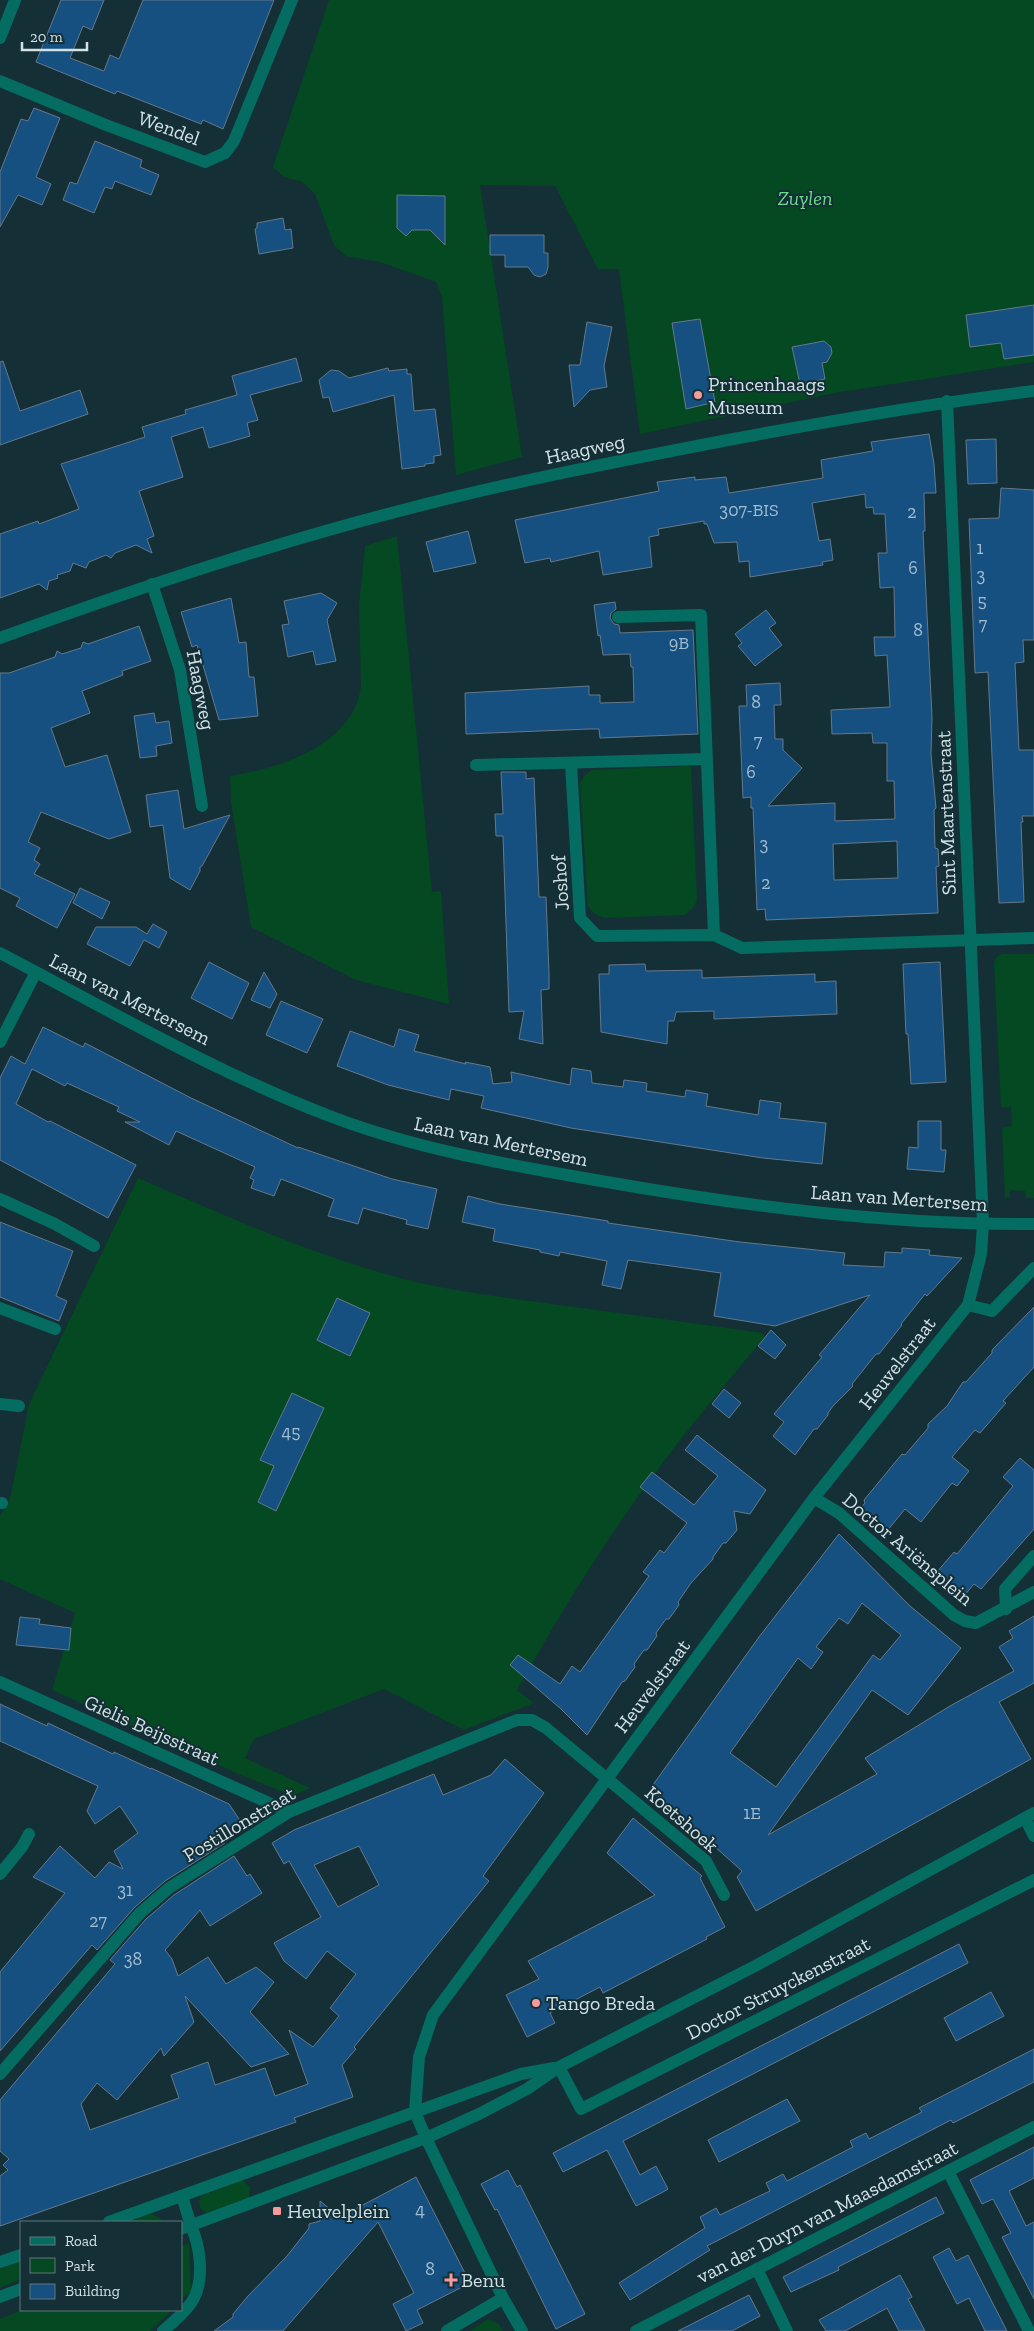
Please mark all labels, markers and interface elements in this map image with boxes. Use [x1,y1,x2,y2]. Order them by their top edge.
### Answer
scale bar [22,20,88,52]
text: 20 m [30,28,63,46]
street label: Wendel [135,106,203,150]
park label: Zuylen [778,186,832,210]
place label: Princenhaags Museum [708,372,825,419]
marker: Princenhaags Museum [692,389,704,401]
street label: Haagweg [543,429,627,469]
house number: 307-BIS [719,499,779,521]
house number: 2 [907,501,917,523]
house number: 1 [977,537,984,559]
house number: 6 [908,557,918,579]
house number: 3 [977,564,986,586]
house number: 5 [977,590,987,612]
house number: 7 [979,613,988,635]
house number: 8 [913,619,923,641]
house number: 9B [669,632,689,654]
street label: Haagweg [182,648,220,732]
house number: 8 [751,691,761,713]
house number: 7 [754,730,763,752]
street label: Sint Maartenstraat [931,730,961,896]
house number: 6 [746,761,756,783]
house number: 3 [760,833,769,855]
street label: Joshof [546,853,574,912]
house number: 2 [761,872,771,894]
street label: Laan van Mertersem [46,948,215,1050]
street label: Laan van Mertersem [412,1111,591,1171]
street label: Laan van Mertersem [810,1180,989,1216]
street label: Heuvelstraat [853,1311,941,1414]
house number: 45 [282,1421,300,1443]
street label: Doctor Ariënsplein [838,1488,978,1611]
street label: Heuvelstraat [609,1634,695,1738]
street label: Gielis Beijsstraat [81,1689,224,1771]
street label: Postillonstraat [178,1781,300,1867]
street label: Koetshoek [640,1781,724,1858]
house number: 1E [743,1802,761,1824]
house number: 31 [117,1879,133,1901]
house number: 27 [89,1910,107,1932]
street label: Doctor Struyckenstraat [682,1931,874,2045]
house number: 38 [124,1948,142,1970]
place label: Tango Breda [546,1991,656,2015]
marker: Tango Breda [530,1997,542,2009]
street label: van der Duyn van Maasdamstraat [692,2135,962,2289]
place label: Heuvelplein [287,2199,390,2223]
house number: 4 [415,2199,425,2221]
marker: Heuvelplein [271,2205,283,2217]
legend [20,2221,182,2311]
text: Road [65,2232,98,2250]
text: Park [65,2257,95,2275]
house number: 8 [425,2258,435,2280]
place label: Benu [461,2268,505,2292]
marker: Benu [445,2274,457,2286]
text: Building [65,2282,120,2300]

